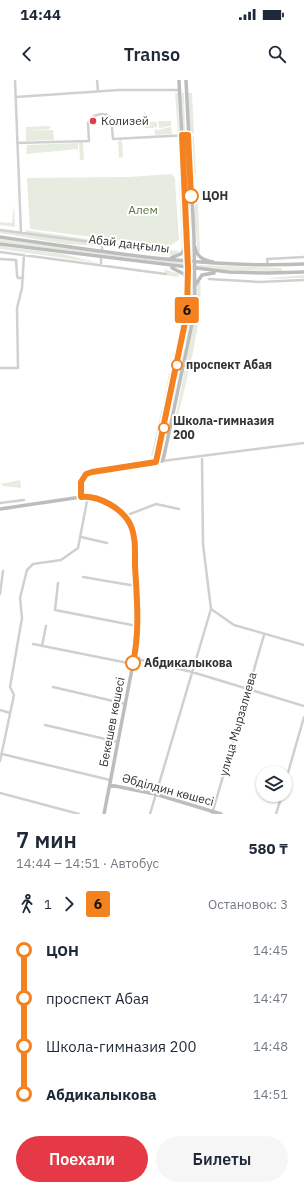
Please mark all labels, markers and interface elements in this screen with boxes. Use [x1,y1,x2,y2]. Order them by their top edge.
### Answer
text: 14:44 [20,5,61,24]
icon: back [16,43,38,65]
text: Transo [124,43,180,66]
icon: search [266,43,288,65]
place label: Колизей [101,113,149,128]
marker: Колизей [88,116,98,126]
marker: ЦОН [183,188,199,204]
place label: ЦОН [202,188,228,203]
park label: Алем [128,202,158,217]
street label: Абай даңғылы [88,231,170,256]
line badge: 6 [174,297,200,323]
text: 6 [183,301,191,319]
place label: проспект Абая [186,357,272,372]
marker: проспект Абая [171,359,183,371]
place label: Школа-гимназия 200 [173,413,274,442]
marker: Школа-гимназия 200 [158,422,170,434]
marker: Абдикалыкова [125,655,141,671]
place label: Абдикалыкова [144,655,233,670]
street label: улица Мырзалиева [216,670,260,778]
street label: Бекешев көшесі [95,676,128,768]
map controls [256,766,292,802]
button: layers [256,766,292,802]
street label: Әбділдин көшесі [120,770,216,809]
text: 7 мин [16,825,77,854]
text: 580 ₸ [248,839,288,858]
text: 14:44 – 14:51 · Автобус [16,855,159,872]
icon: walk [16,893,38,915]
icon: forward [58,893,80,915]
text: 6 [94,895,102,913]
text: 1 [44,896,52,913]
text: Остановок: 3 [208,896,288,913]
text: ЦОН [46,941,79,960]
text: 14:45 [253,942,288,959]
text: проспект Абая [46,989,149,1008]
text: 14:47 [253,990,288,1007]
text: Школа-гимназия 200 [46,1037,197,1056]
text: 14:48 [253,1038,288,1055]
text: Абдикалыкова [46,1085,157,1104]
text: 14:51 [253,1086,288,1103]
button: Поехали [16,1136,148,1182]
button: Билеты [156,1136,288,1182]

